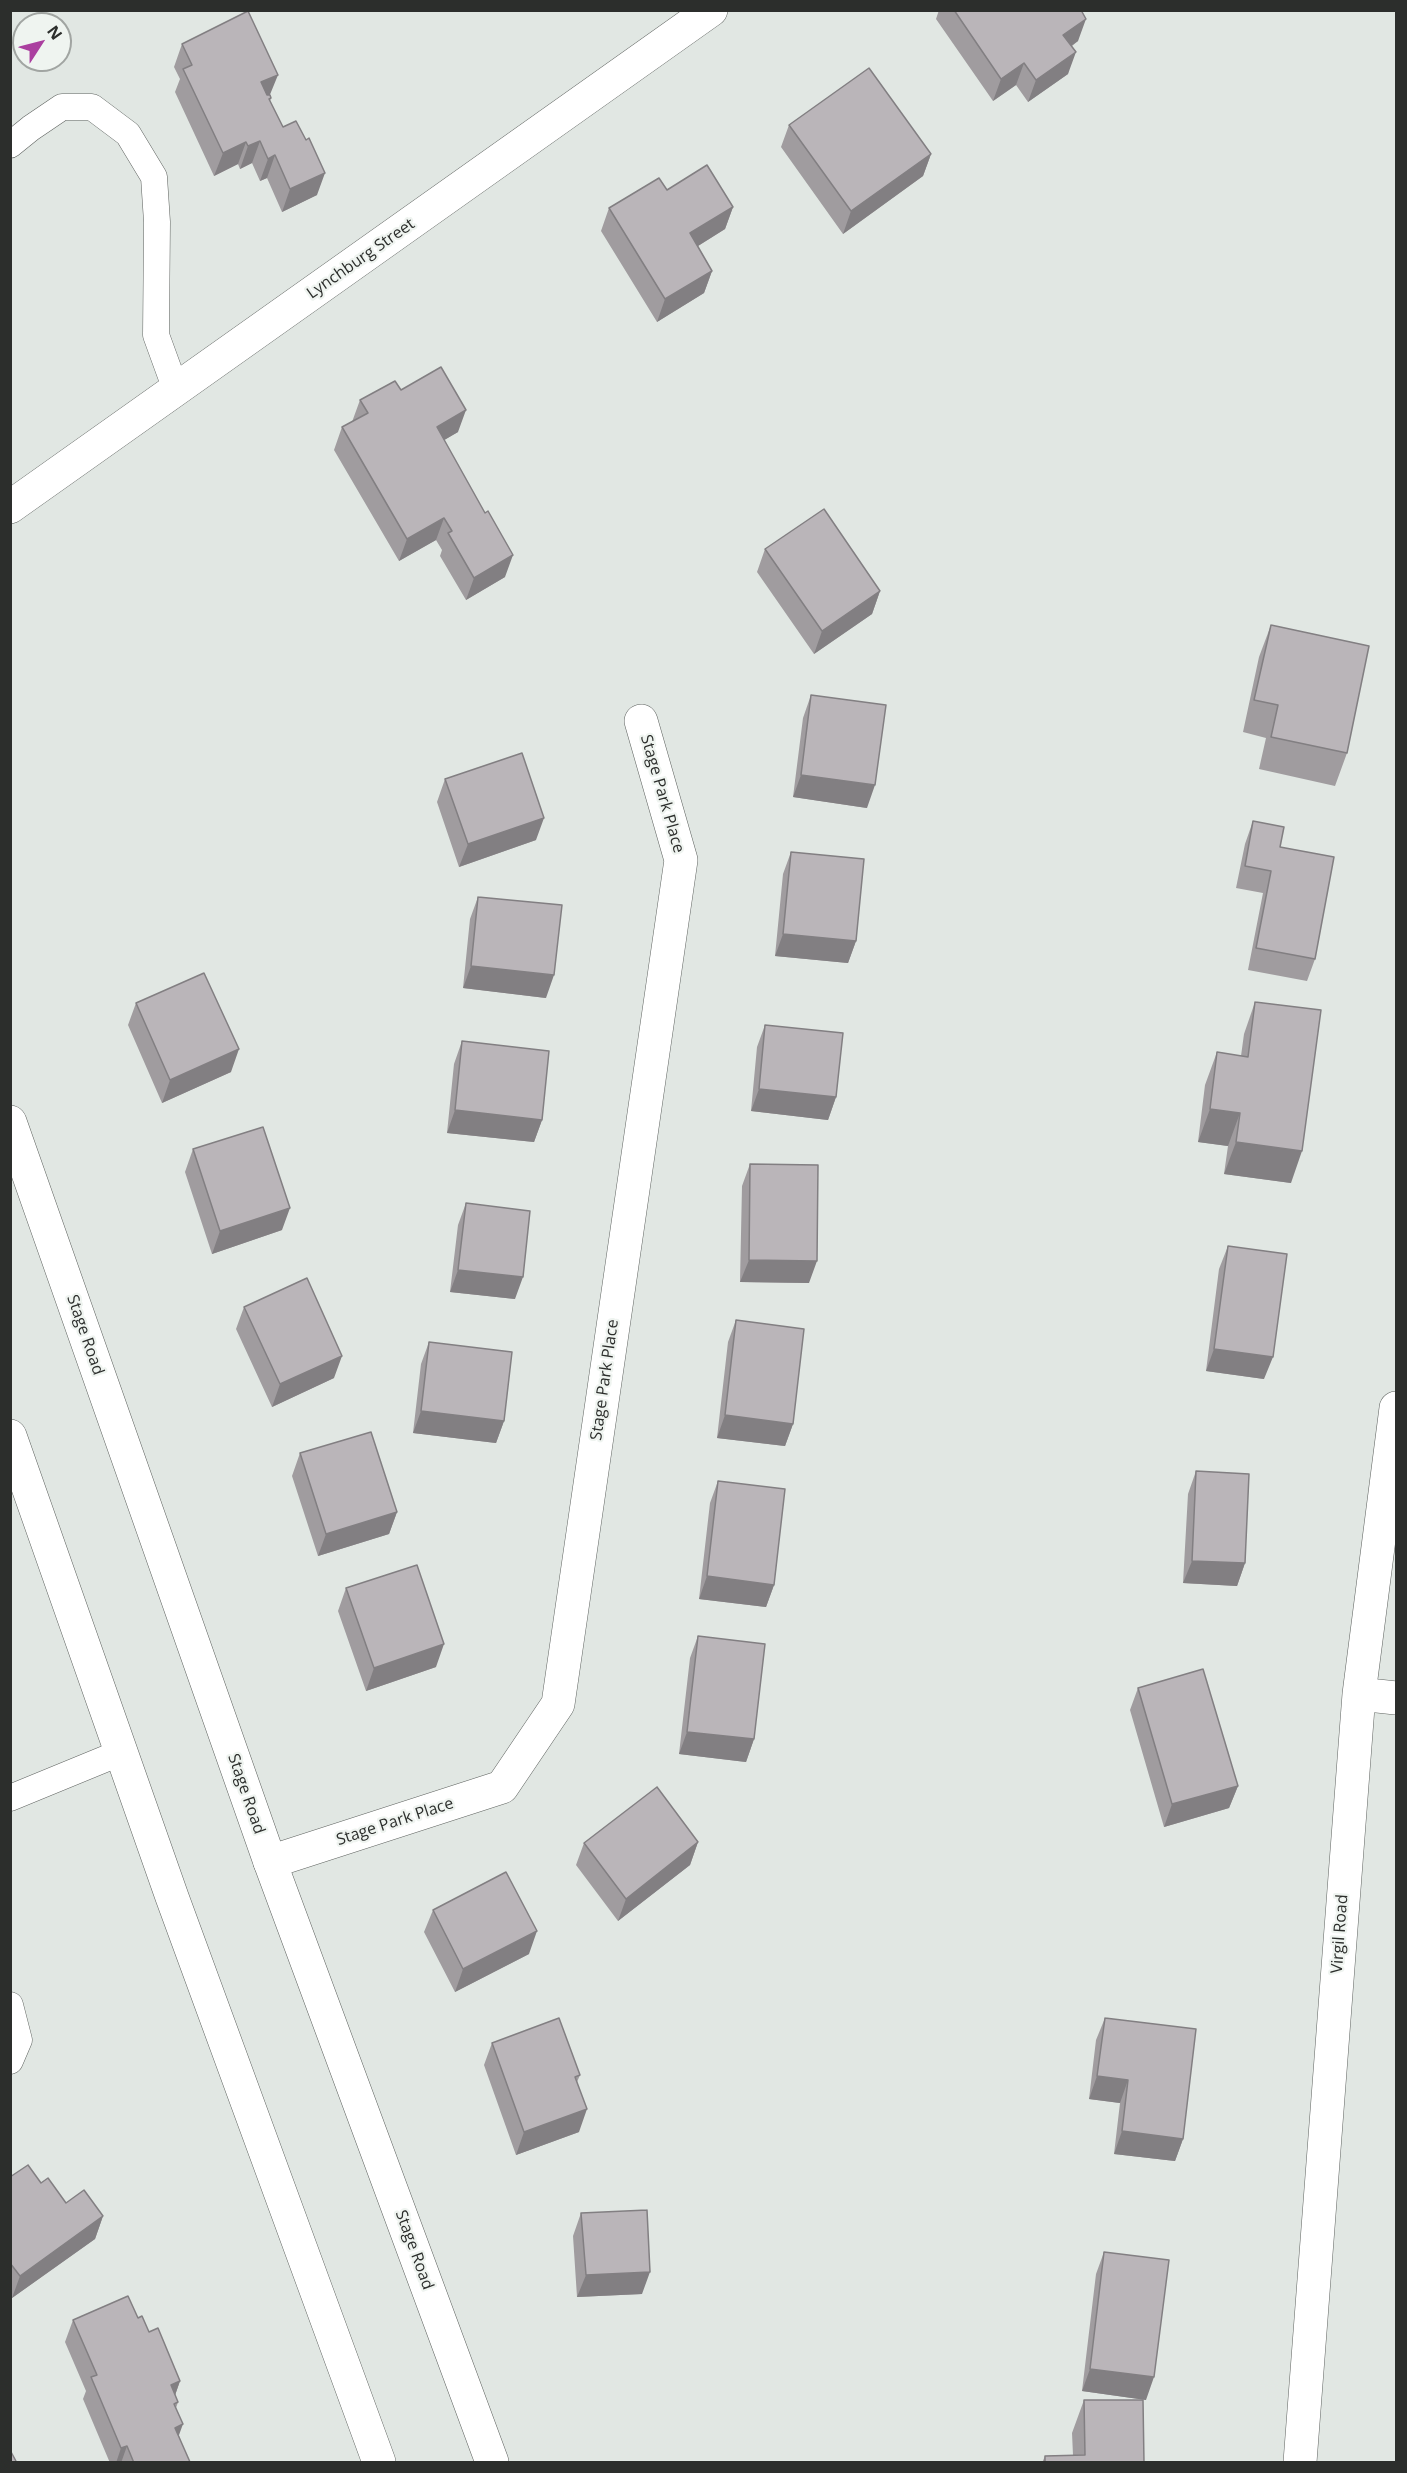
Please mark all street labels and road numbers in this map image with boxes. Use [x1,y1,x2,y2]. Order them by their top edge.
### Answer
street label: Lynchburg Street [303,215,419,303]
street label: Stage Park Place [636,733,688,855]
street label: Stage Road [62,1292,108,1378]
street label: Stage Park Place [587,1318,623,1442]
street label: Stage Road [223,1751,269,1837]
street label: Stage Park Place [334,1794,456,1850]
street label: Virgil Road [1328,1894,1352,1974]
street label: Stage Road [391,2208,437,2292]

